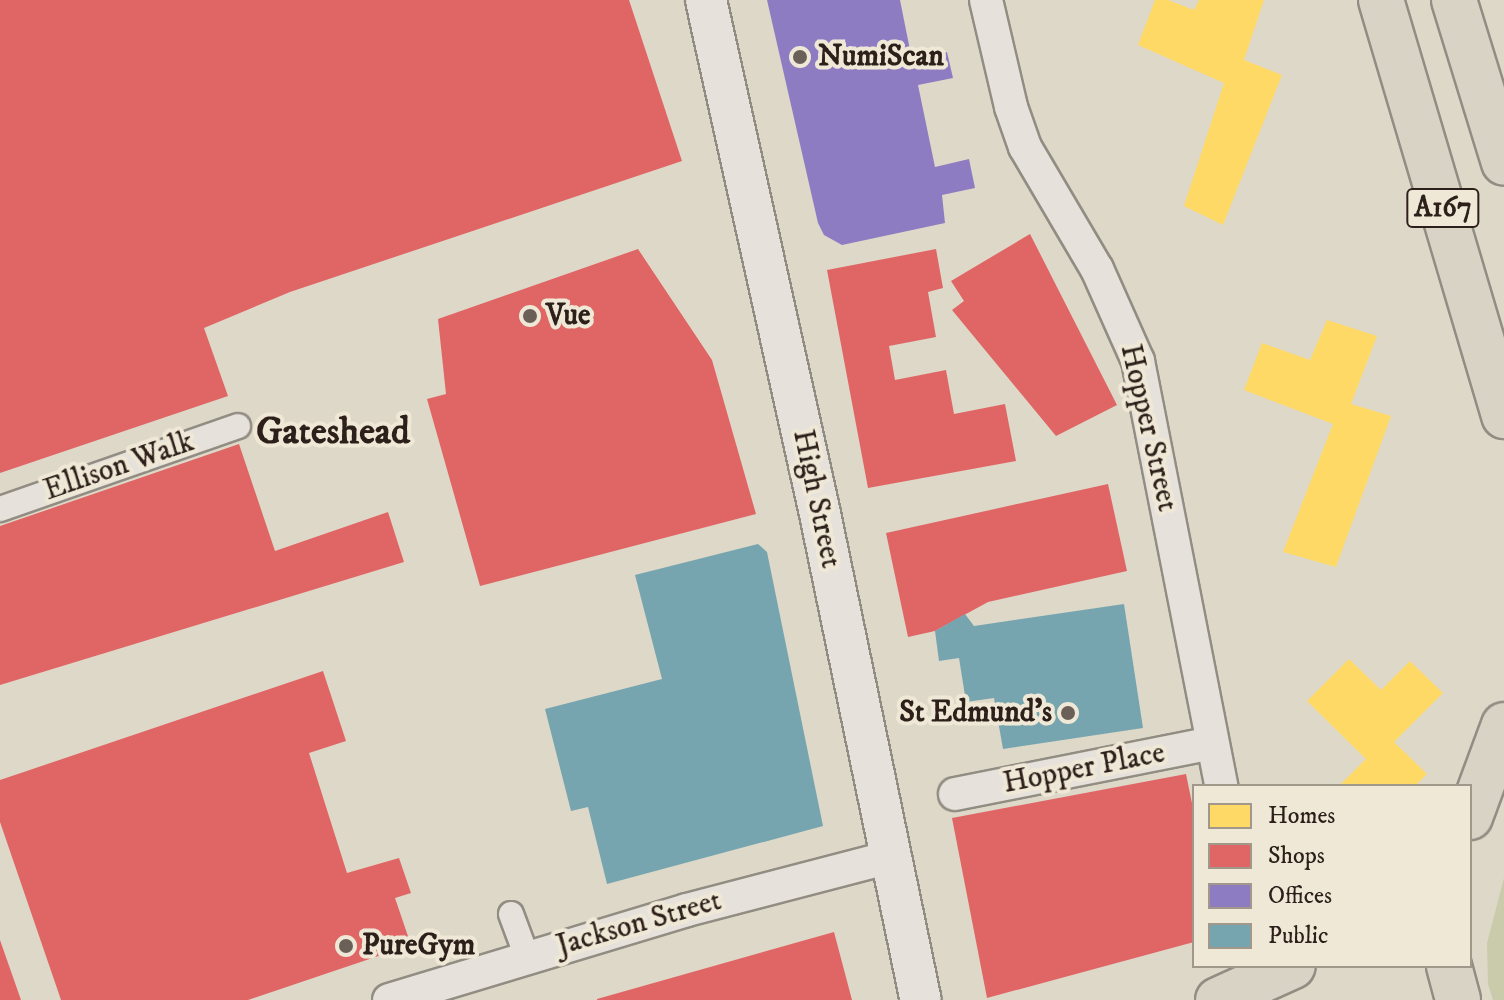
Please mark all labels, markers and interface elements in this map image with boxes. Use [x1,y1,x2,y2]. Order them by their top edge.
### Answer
place label: NumiScan [818,39,944,75]
marker: NumiScan [789,46,811,68]
road number: A167 [1405,184,1481,232]
place label: Vue [546,298,590,334]
marker: Vue [521,307,539,325]
street label: Hopper Street [1111,341,1185,515]
district label: Gateshead [256,410,410,456]
street label: Ellison Walk [39,425,199,509]
street label: High Street [784,426,848,572]
place label: St Edmund's [899,695,1052,731]
marker: St Edmund's [1059,704,1077,722]
street label: Hopper Place [1000,736,1168,802]
legend [1192,784,1472,968]
text: Homes [1268,801,1335,831]
text: Shops [1268,841,1325,871]
text: Offices [1268,881,1332,911]
street label: Jackson Street [553,883,725,965]
text: Public [1268,921,1328,951]
place label: PureGym [362,928,475,964]
marker: PureGym [337,937,355,955]

